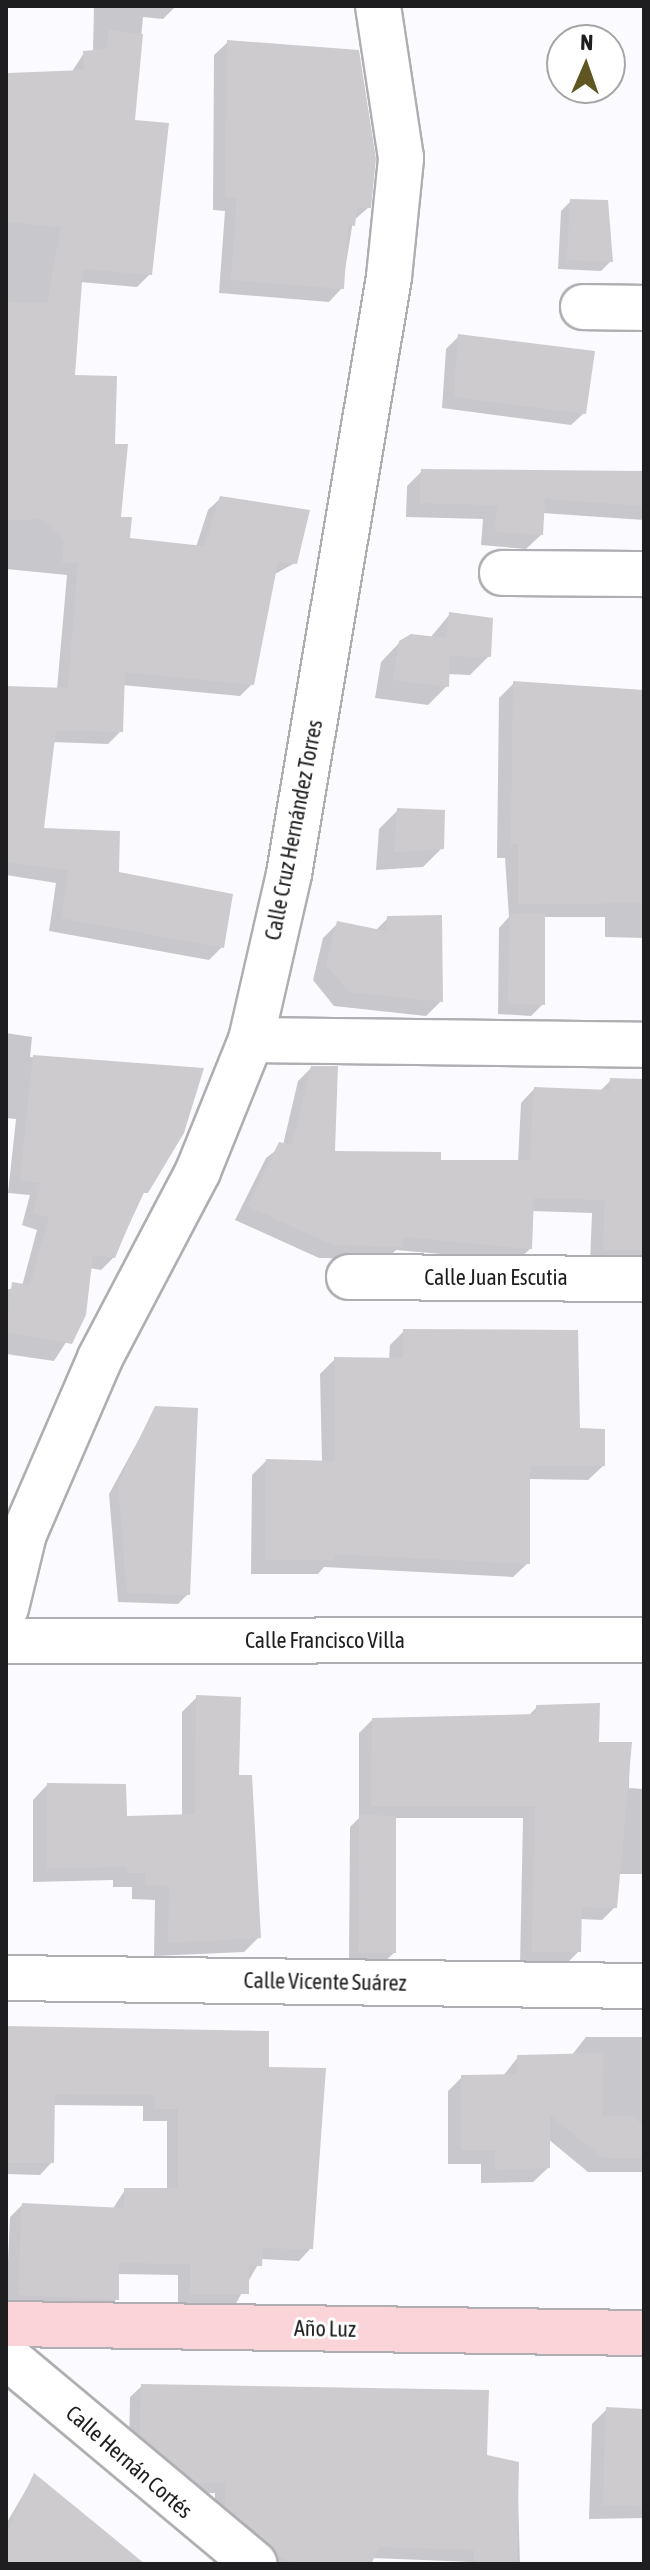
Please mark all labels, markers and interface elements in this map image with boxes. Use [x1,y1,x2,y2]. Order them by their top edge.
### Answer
north arrow [546,24,626,104]
text: N [580,29,594,55]
street label: Calle Cruz Hernández Torres [260,717,328,943]
street label: Calle Juan Escutia [424,1265,568,1291]
street label: Calle Francisco Villa [245,1628,405,1654]
street label: Calle Vicente Suárez [243,1967,407,1997]
street label: Año Luz [294,2315,356,2343]
street label: Calle Hernán Cortés [60,2400,198,2524]

